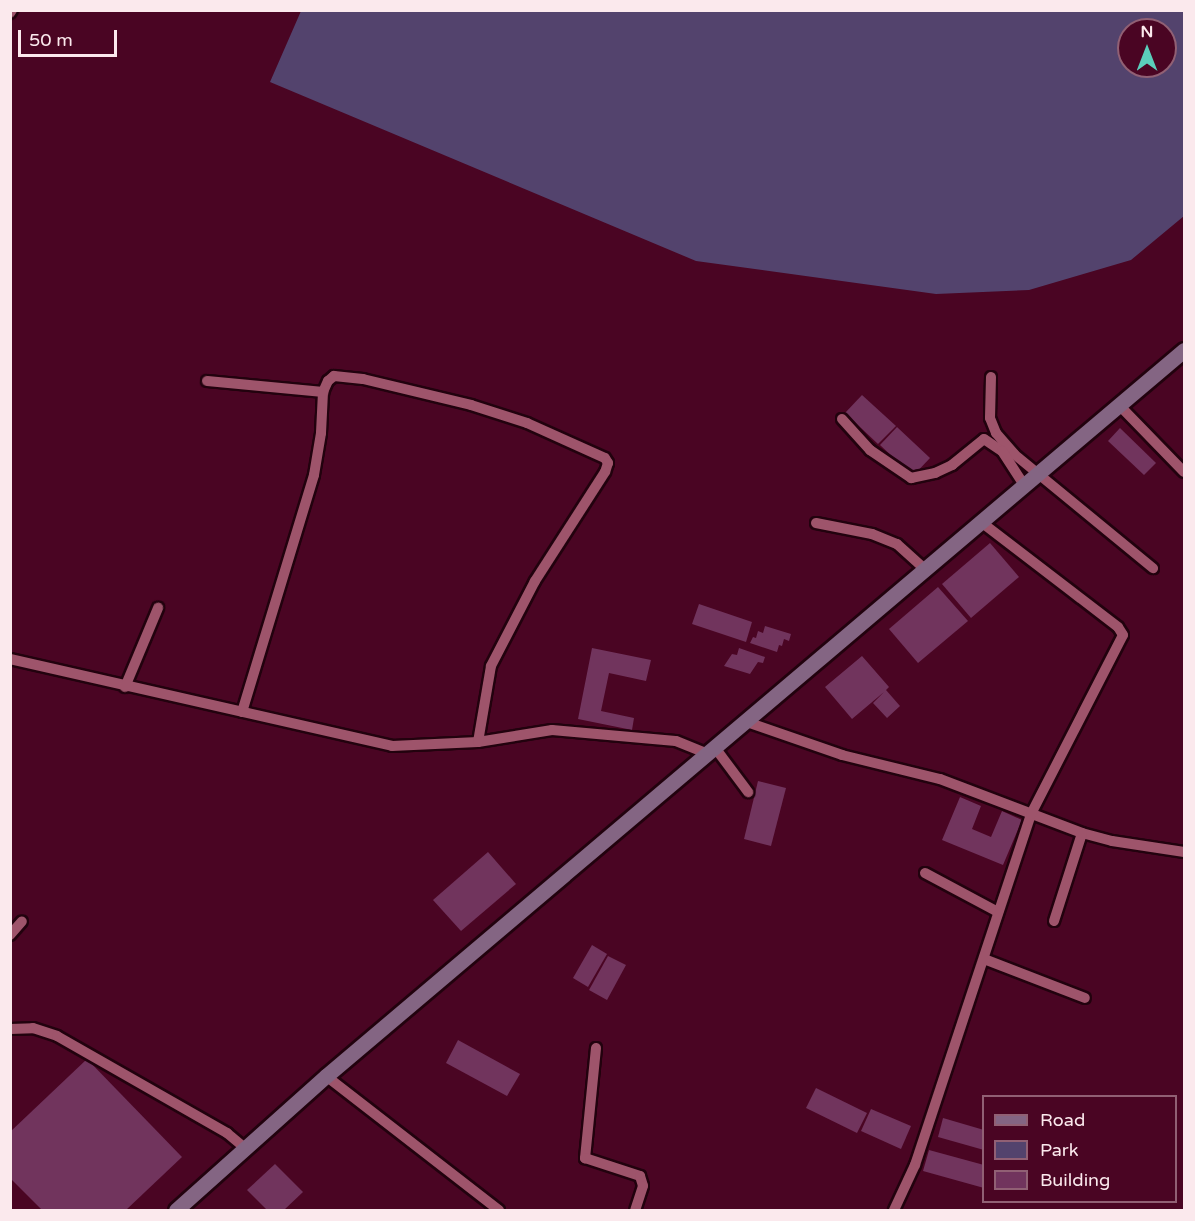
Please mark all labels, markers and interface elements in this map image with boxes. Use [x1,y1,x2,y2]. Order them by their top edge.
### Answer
scale bar [21,18,120,56]
north arrow [1117,18,1177,78]
text: N [1141,22,1153,42]
text: 50 m [29,29,73,51]
legend [982,1095,1177,1203]
text: Road [1040,1109,1085,1131]
text: Park [1040,1139,1078,1161]
text: Building [1040,1169,1110,1191]

